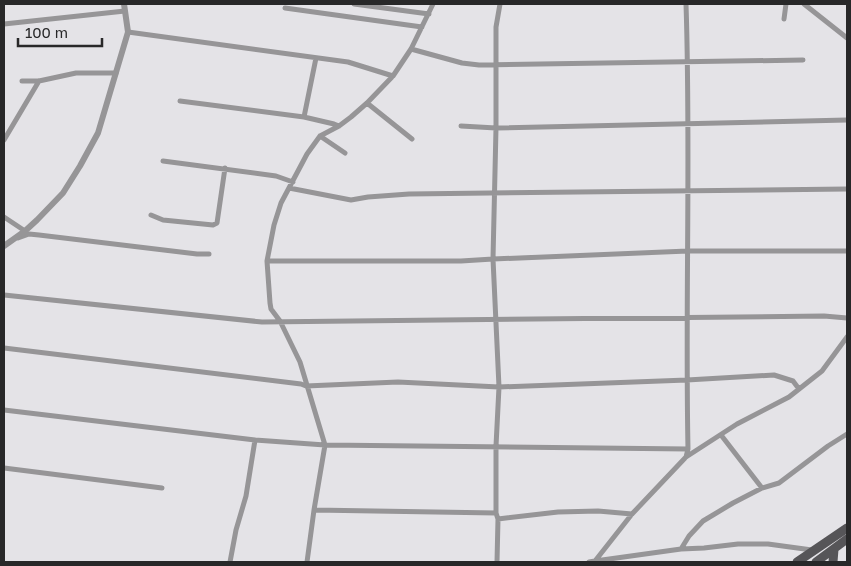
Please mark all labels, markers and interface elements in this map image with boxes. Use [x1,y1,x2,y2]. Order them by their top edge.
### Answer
scale bar [18,15,101,47]
text: 100 m [25,23,68,41]

